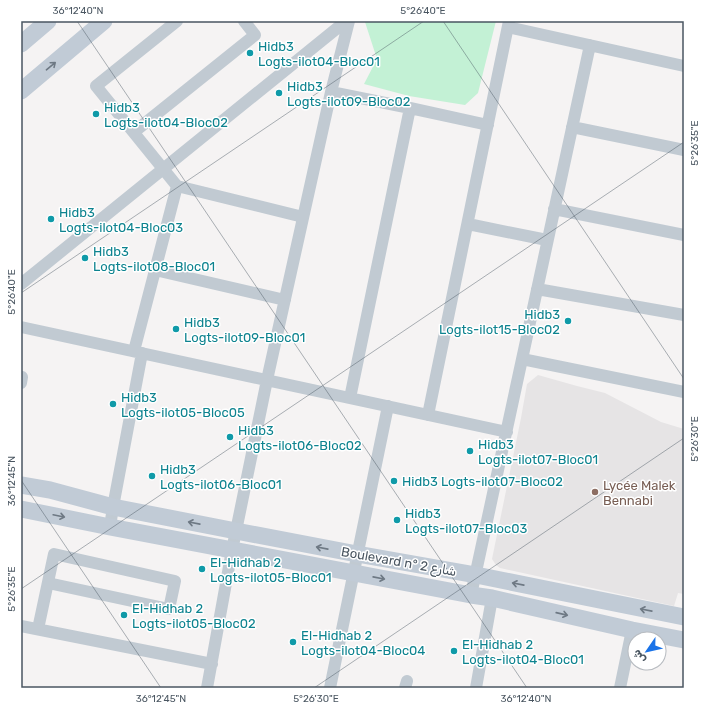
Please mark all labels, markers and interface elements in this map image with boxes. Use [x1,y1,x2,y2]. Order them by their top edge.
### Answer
text: 36°12'40"N [53,5,104,17]
text: 5°26'40"E [400,5,446,17]
place label: Hidb3 Logts-ilot04-Bloc01 [258,39,380,70]
marker: Hidb3 Logts-ilot04-Bloc01 [245,48,255,58]
one-way arrow [46,61,56,70]
place label: Hidb3 Logts-ilot09-Bloc02 [287,79,410,110]
marker: Hidb3 Logts-ilot09-Bloc02 [274,88,284,98]
place label: Hidb3 Logts-ilot04-Bloc02 [104,100,228,131]
marker: Hidb3 Logts-ilot04-Bloc02 [91,109,101,119]
text: 5°26'35"E [689,120,701,166]
place label: Hidb3 Logts-ilot04-Bloc03 [59,205,183,236]
marker: Hidb3 Logts-ilot04-Bloc03 [46,214,56,224]
place label: Hidb3 Logts-ilot08-Bloc01 [93,244,215,275]
marker: Hidb3 Logts-ilot08-Bloc01 [80,253,90,263]
text: 5°26'40"E [6,269,18,315]
place label: Hidb3 Logts-ilot15-Bloc02 [439,307,560,338]
place label: Hidb3 Logts-ilot09-Bloc01 [184,315,305,346]
marker: Hidb3 Logts-ilot15-Bloc02 [563,316,573,326]
marker: Hidb3 Logts-ilot09-Bloc01 [171,324,181,334]
place label: Hidb3 Logts-ilot05-Bloc05 [121,390,245,421]
marker: Hidb3 Logts-ilot05-Bloc05 [108,399,118,409]
text: 5°26'30"E [689,416,701,462]
place label: Hidb3 Logts-ilot06-Bloc02 [238,423,362,454]
marker: Hidb3 Logts-ilot06-Bloc02 [225,432,235,442]
place label: Hidb3 Logts-ilot07-Bloc01 [478,437,598,468]
marker: Hidb3 Logts-ilot07-Bloc01 [465,446,475,456]
text: 36°12'45"N [6,456,18,506]
place label: Hidb3 Logts-ilot06-Bloc01 [160,462,282,493]
marker: Hidb3 Logts-ilot06-Bloc01 [147,471,157,481]
place label: Hidb3 Logts-ilot07-Bloc02 [402,474,563,490]
marker: Hidb3 Logts-ilot07-Bloc02 [389,476,399,486]
place label: Lycée Malek Bennabi [603,478,676,508]
marker: Lycée Malek Bennabi [590,487,600,497]
place label: Hidb3 Logts-ilot07-Bloc03 [405,506,527,537]
one-way arrow [52,513,65,521]
marker: Hidb3 Logts-ilot07-Bloc03 [392,515,402,525]
one-way arrow [188,519,201,527]
one-way arrow [316,543,329,551]
street label: Boulevard n° شارع 2 [340,544,458,581]
place label: El-Hidhab 2 Logts-ilot05-Bloc01 [210,555,332,586]
marker: El-Hidhab 2 Logts-ilot05-Bloc01 [197,564,207,574]
text: 5°26'35"E [6,566,18,612]
one-way arrow [372,574,385,582]
one-way arrow [512,580,525,588]
place label: El-Hidhab 2 Logts-ilot05-Bloc02 [132,601,256,632]
one-way arrow [640,605,653,613]
marker: El-Hidhab 2 Logts-ilot05-Bloc02 [119,610,129,620]
one-way arrow [555,611,568,619]
place label: El-Hidhab 2 Logts-ilot04-Bloc04 [301,628,425,659]
north arrow [627,631,667,671]
marker: El-Hidhab 2 Logts-ilot04-Bloc04 [288,637,298,647]
place label: El-Hidhab 2 Logts-ilot04-Bloc01 [462,637,584,668]
marker: El-Hidhab 2 Logts-ilot04-Bloc01 [449,646,459,656]
text: ش [630,647,648,666]
text: 36°12'45"N [136,693,186,705]
text: 5°26'30"E [293,693,339,705]
text: 36°12'40"N [501,693,552,705]

